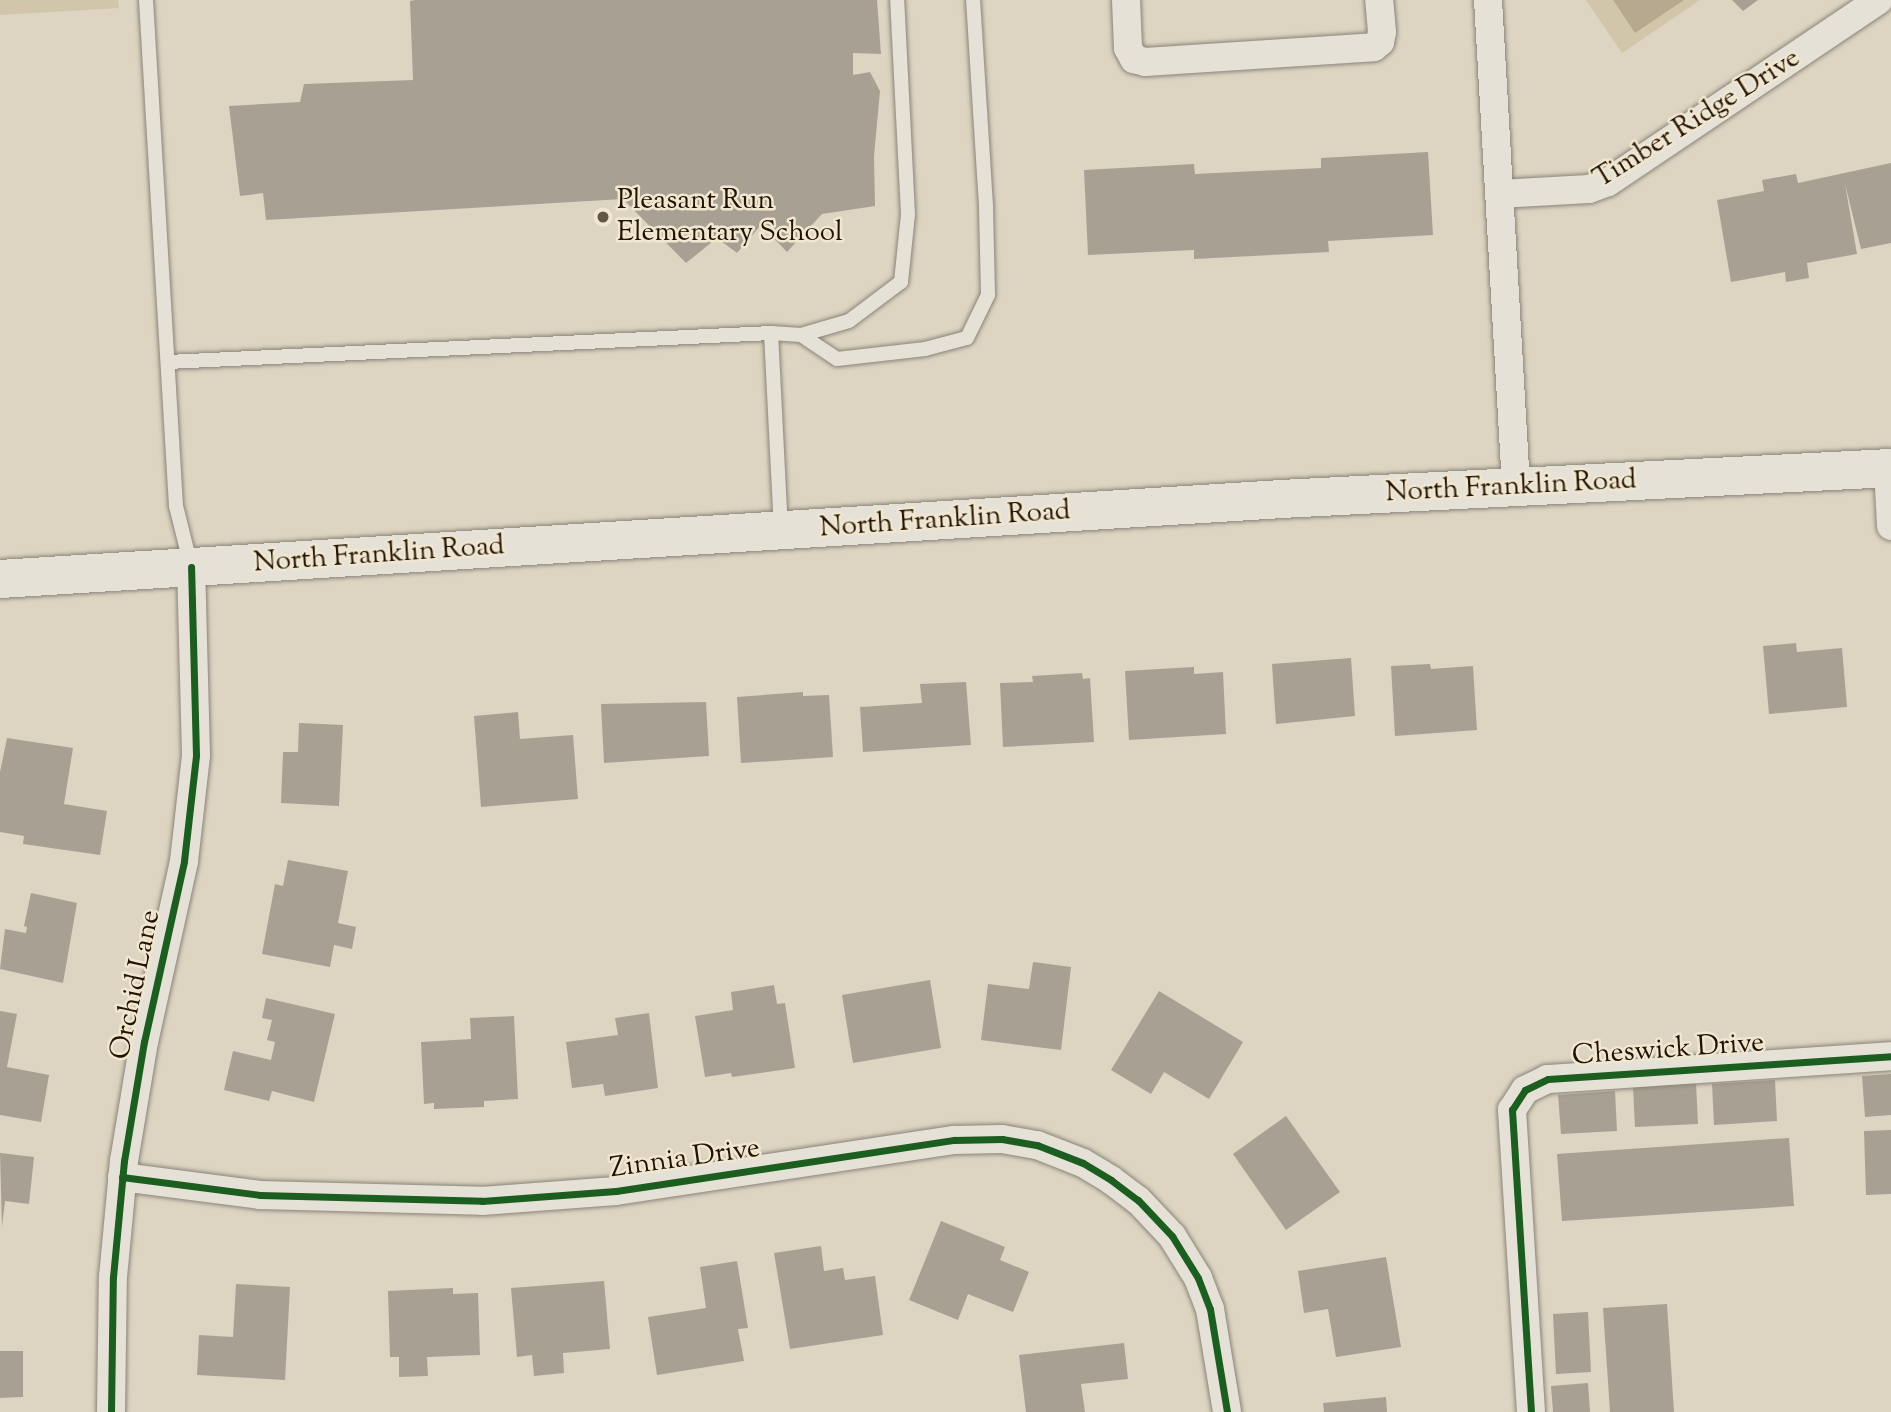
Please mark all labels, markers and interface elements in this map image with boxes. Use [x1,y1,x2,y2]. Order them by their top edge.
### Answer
street label: Timber Ridge Drive [1587,42,1807,196]
place label: Pleasant Run Elementary School [617,184,843,250]
marker: Pleasant Run Elementary School [595,209,611,225]
street label: North Franklin Road [1385,464,1637,510]
street label: North Franklin Road [818,494,1072,546]
street label: North Franklin Road [252,529,506,581]
street label: Orchid Lane [104,907,168,1063]
street label: Cheswick Drive [1571,1027,1765,1073]
street label: Zinnia Drive [608,1132,762,1186]

